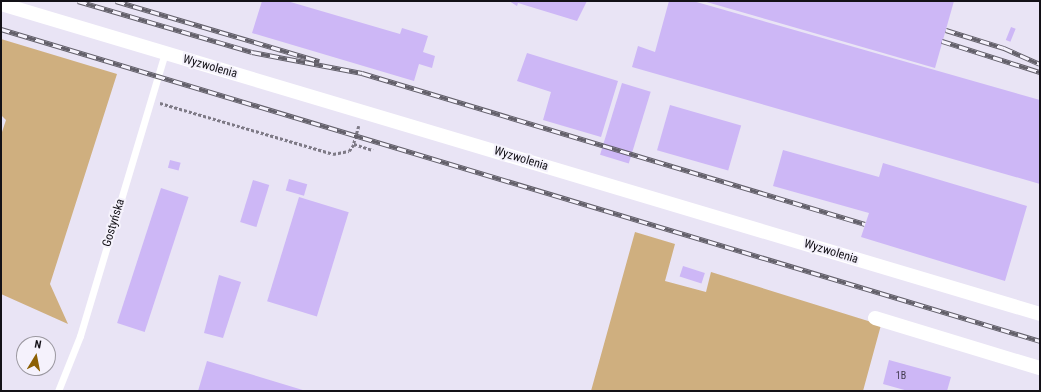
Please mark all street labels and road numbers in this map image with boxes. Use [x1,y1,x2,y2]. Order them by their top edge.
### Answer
street label: Wyzwolenia [181,52,239,82]
street label: Wyzwolenia [492,144,550,174]
street label: Gostyńska [100,197,128,249]
street label: Wyzwolenia [802,237,860,267]

